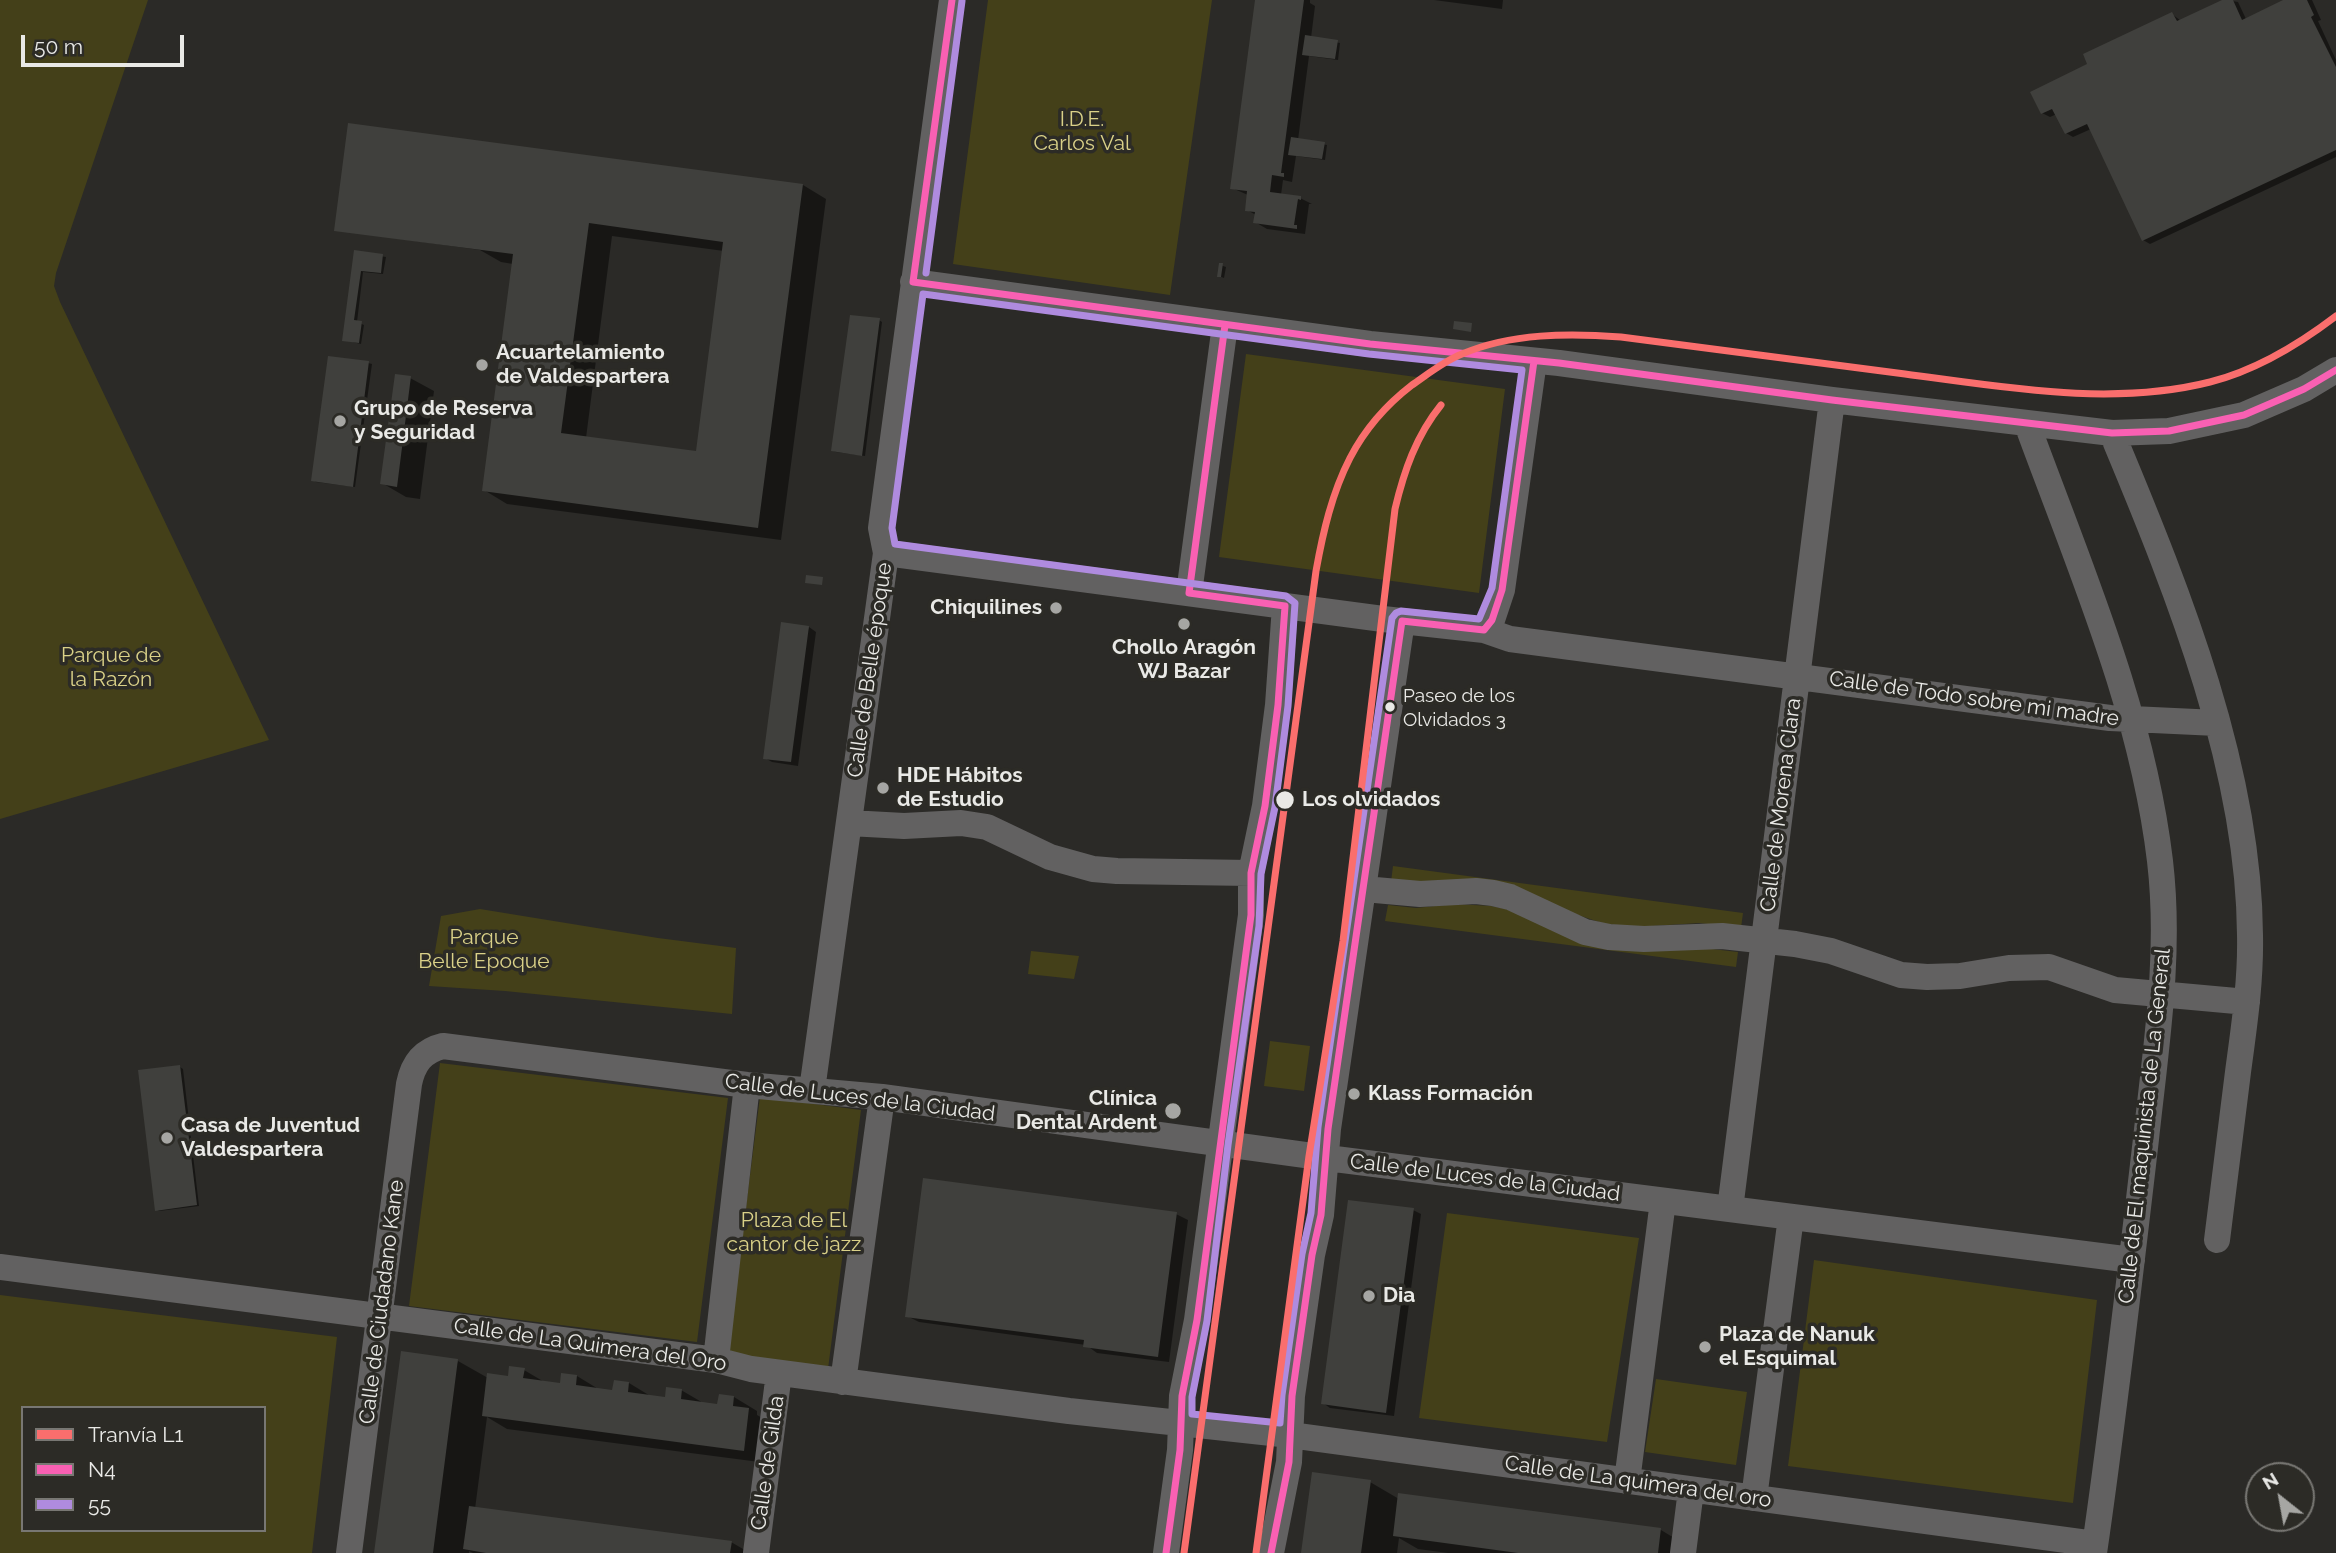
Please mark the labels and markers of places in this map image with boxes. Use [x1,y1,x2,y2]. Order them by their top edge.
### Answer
place label: Acuartelamiento de Valdespartera [496,340,669,390]
marker: Acuartelamiento de Valdespartera [474,357,490,373]
place label: Grupo de Reserva y Seguridad [354,396,533,446]
marker: Grupo de Reserva y Seguridad [332,413,348,429]
place label: Chiquilines [930,595,1042,621]
marker: Chiquilines [1048,600,1064,616]
marker: Chollo Aragón WJ Bazar [1176,616,1192,632]
place label: Chollo Aragón WJ Bazar [1112,635,1256,685]
place label: Paseo de los Olvidados 3 [1403,685,1515,729]
marker: Paseo de los Olvidados 3 [1383,700,1397,714]
place label: HDE Hábitos de Estudio [897,763,1023,813]
marker: HDE Hábitos de Estudio [875,780,891,796]
place label: Los olvidados [1302,787,1440,813]
marker: Los olvidados [1274,789,1296,811]
place label: Klass Formación [1368,1081,1533,1107]
place label: Clínica Dental Ardent [1016,1086,1157,1136]
marker: Klass Formación [1346,1086,1362,1102]
marker: Clínica Dental Ardent [1163,1101,1183,1121]
place label: Casa de Juventud Valdespartera [181,1113,360,1163]
marker: Casa de Juventud Valdespartera [159,1130,175,1146]
place label: Dia [1383,1283,1415,1309]
marker: Dia [1361,1288,1377,1304]
place label: Plaza de Nanuk el Esquimal [1719,1322,1875,1372]
marker: Plaza de Nanuk el Esquimal [1697,1339,1713,1355]

